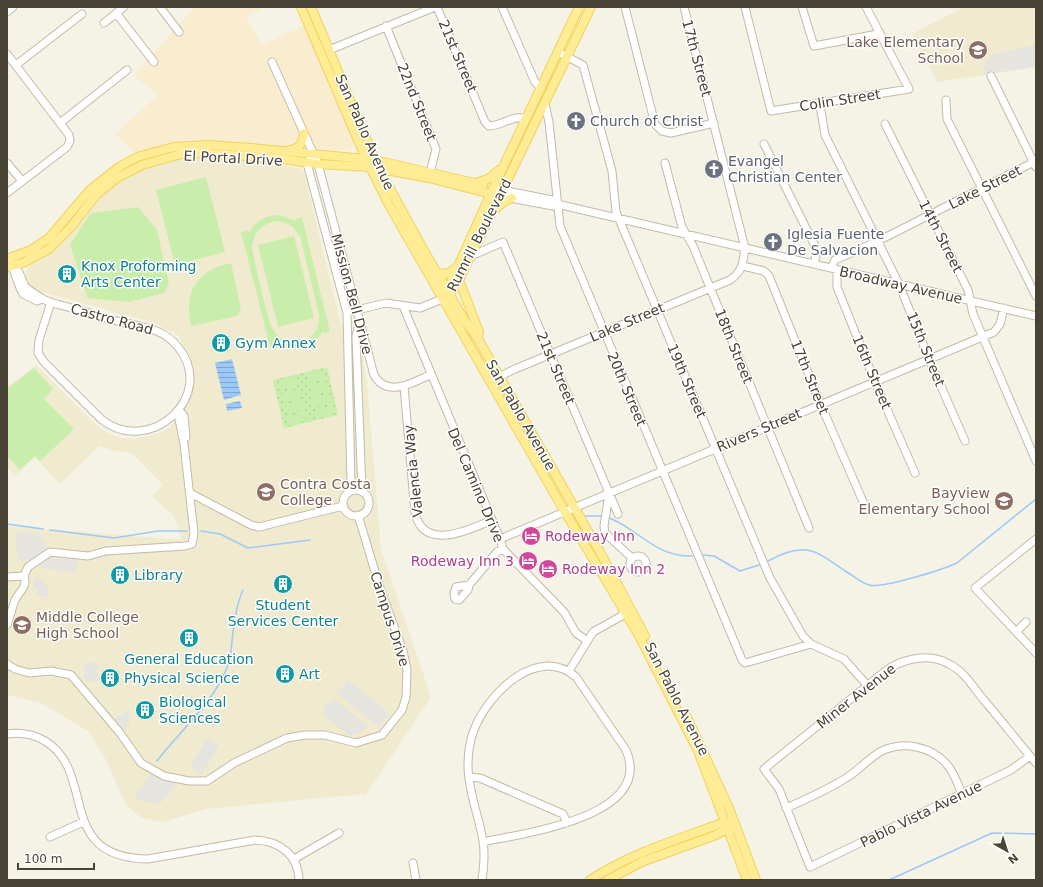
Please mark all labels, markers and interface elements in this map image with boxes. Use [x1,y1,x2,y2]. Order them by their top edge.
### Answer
street label: 21st Street [435,17,481,95]
street label: 17th Street [679,18,715,99]
place label: Lake Elementary School [846,34,964,66]
school or university icon: Lake Elementary School [967,39,989,61]
street label: 22nd Street [394,61,440,144]
street label: San Pablo Avenue [332,72,398,192]
street label: Colin Street [798,86,882,114]
church icon: Church of Christ [565,110,587,132]
place label: Church of Christ [590,113,704,129]
street label: El Portal Drive [183,147,283,169]
place label: Evangel Christian Center [728,153,842,185]
church icon: Evangel Christian Center [703,158,725,180]
street label: Lake Street [946,162,1025,212]
street label: Rumrill Boulevard [444,176,514,294]
street label: 14th Street [916,197,966,275]
place label: Iglesia Fuente De Salvacion [787,226,884,258]
church icon: Iglesia Fuente De Salvacion [762,231,784,253]
street label: Mission Bell Drive [328,232,376,356]
place label: Knox Proforming Arts Center [81,258,196,290]
building icon: Knox Proforming Arts Center [56,263,78,285]
street label: Broadway Avenue [838,263,964,307]
street label: Lake Street [587,299,667,345]
street label: Castro Road [69,300,155,338]
street label: 18th Street [712,306,756,386]
street label: 15th Street [904,309,948,389]
street label: 21st Street [533,329,579,407]
building icon: Gym Annex [210,332,232,354]
street label: 16th Street [849,332,895,412]
place label: Gym Annex [235,335,316,351]
street label: 17th Street [788,337,832,417]
street label: 19th Street [664,341,710,421]
street label: 20th Street [604,349,650,429]
street label: San Pablo Avenue [483,357,559,473]
street label: Rivers Street [714,405,804,455]
street label: Valencia Way [400,424,426,518]
street label: Del Camino Drive [445,425,507,545]
place label: Contra Costa College [280,476,371,508]
school or university icon: Contra Costa College [255,481,277,503]
place label: Bayview Elementary School [858,485,990,517]
school or university icon: Bayview Elementary School [993,490,1015,512]
hotel icon: Rodeway Inn [520,525,542,547]
place label: Rodeway Inn [545,528,635,544]
hotel icon: Rodeway Inn 3 [517,550,539,572]
place label: Rodeway Inn 3 [411,553,514,569]
hotel icon: Rodeway Inn 2 [537,558,559,580]
place label: Rodeway Inn 2 [562,561,665,577]
building icon: Library [109,564,131,586]
place label: Library [134,567,183,583]
street label: Campus Drive [367,570,413,668]
building icon: Student Services Center [272,573,294,595]
place label: Student Services Center [228,597,339,629]
place label: Middle College High School [36,609,139,641]
school or university icon: Middle College High School [11,614,33,636]
building icon: General Education [178,627,200,649]
street label: San Pablo Avenue [641,640,713,758]
place label: General Education [124,651,254,667]
street label: Miner Avenue [813,660,899,732]
building icon: Art [274,663,296,685]
place label: Art [299,666,320,682]
building icon: Physical Science [99,667,121,689]
place label: Physical Science [124,670,240,686]
place label: Biological Sciences [159,694,226,726]
building icon: Biological Sciences [134,699,156,721]
street label: Pablo Vista Avenue [858,778,984,850]
north arrow [987,831,1027,871]
scale bar [18,845,94,871]
text: N [1005,850,1021,866]
text: 100 m [24,852,62,866]

